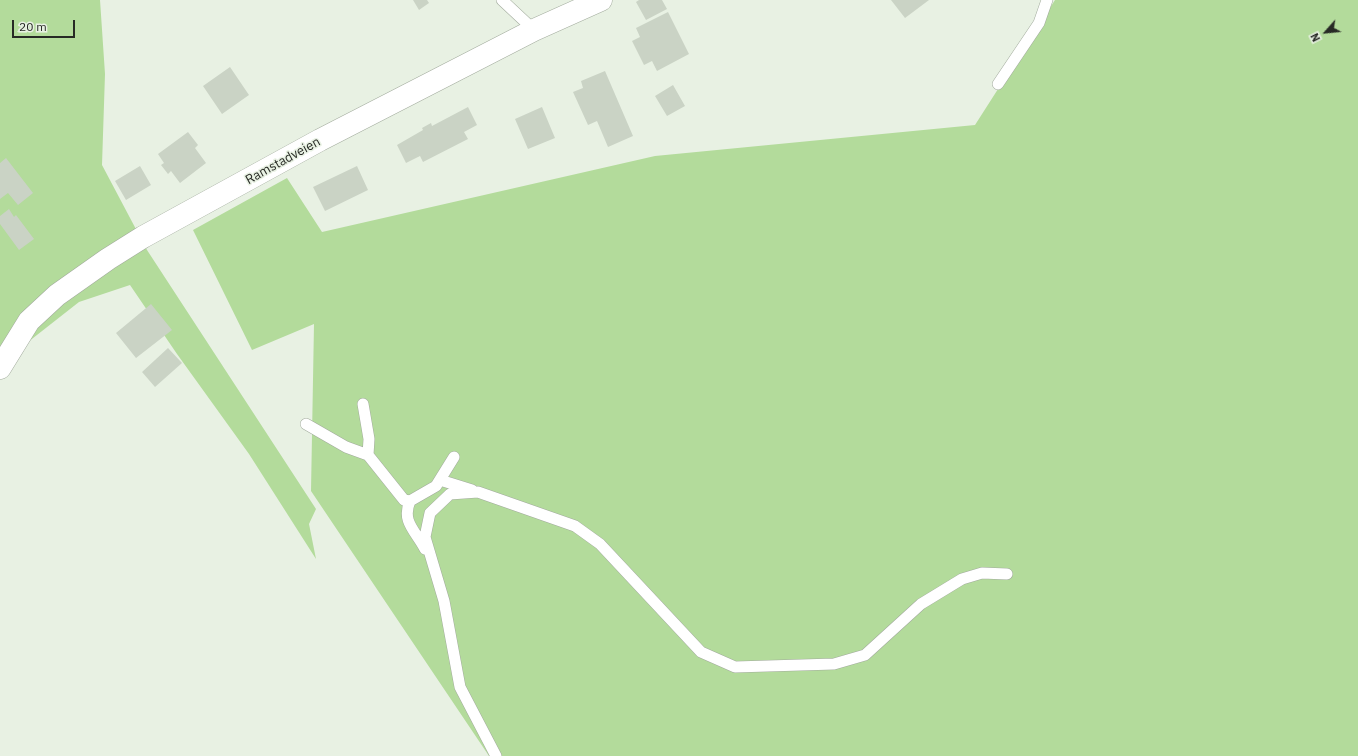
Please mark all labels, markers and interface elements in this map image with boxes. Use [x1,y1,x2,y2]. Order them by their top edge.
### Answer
scale bar [14,12,77,38]
north arrow [1306,12,1346,52]
text: 20 m [19,19,47,34]
text: N [1307,31,1323,44]
street label: Ramstadveien [243,134,323,188]

